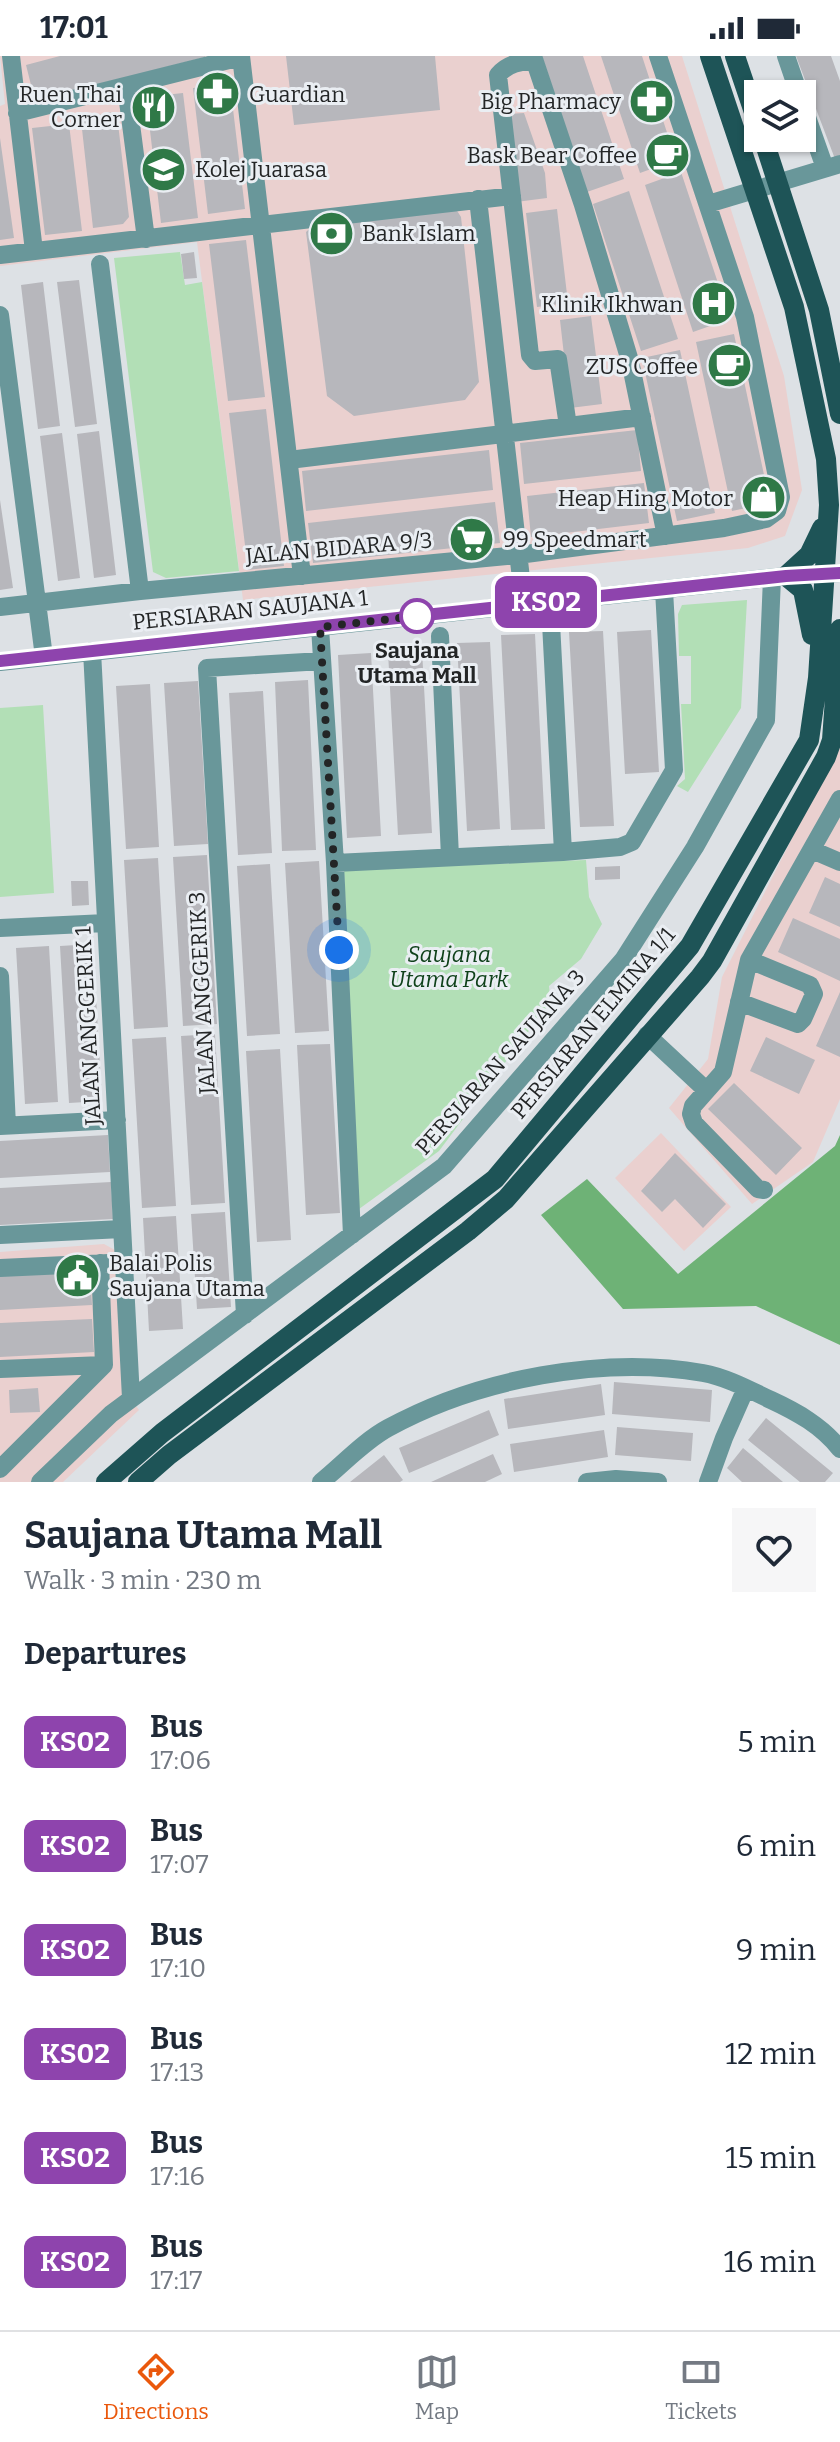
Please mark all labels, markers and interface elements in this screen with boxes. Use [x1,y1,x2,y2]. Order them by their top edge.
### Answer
text: 17:01 [40,10,108,46]
pharmacy icon: Guardian [194,70,242,118]
pharmacy icon: Big Pharmacy [628,77,676,125]
map controls [744,80,816,152]
button: layers [744,80,816,152]
place label: Ruen Thai Corner [19,81,122,133]
place label: Guardian [249,81,345,108]
restaurant icon: Ruen Thai Corner [129,83,177,131]
place label: Big Pharmacy [480,88,621,115]
cafe icon: Bask Bear Coffee [644,131,692,179]
place label: Bask Bear Coffee [467,142,637,169]
school or university icon: Kolej Juarasa [140,145,188,193]
place label: Kolej Juarasa [195,156,327,183]
bank icon: Bank Islam [307,209,355,257]
place label: Bank Islam [362,220,475,247]
hospital icon: Klinik Ikhwan [690,280,738,328]
place label: Klinik Ikhwan [541,291,683,318]
cafe icon: ZUS Coffee [705,342,753,390]
place label: ZUS Coffee [586,353,698,380]
shop icon: Heap Hing Motor [740,474,788,522]
place label: Heap Hing Motor [558,485,733,512]
supermarket icon: 99 Speedmart [448,515,496,563]
street label: JALAN BIDARA 9/3 [243,526,434,570]
place label: 99 Speedmart [503,526,647,553]
line badge: KS02 [490,576,602,628]
street label: PERSIARAN SAUJANA 1 [131,584,369,636]
text: KS02 [511,585,581,618]
marker: Saujana Utama Mall [400,599,434,633]
place label: Saujana Utama Mall [357,637,477,689]
street label: JALAN ANGGERIK 3 [183,891,221,1096]
street label: PERSIARAN ELMINA 1/1 [505,922,681,1124]
street label: JALAN ANGGERIK 1 [69,926,107,1127]
your location [319,930,359,970]
park label: Saujana Utama Park [389,941,510,993]
street label: PERSIARAN SAUJANA 3 [410,964,590,1160]
place label: Balai Polis Saujana Utama [109,1250,265,1302]
public building icon: Balai Polis Saujana Utama [54,1252,102,1300]
button: heart [732,1508,816,1592]
text: Saujana Utama Mall [24,1512,382,1558]
text: Walk · 3 min · 230 m [24,1565,261,1596]
text: Departures [24,1636,187,1672]
text: Bus [150,1709,203,1745]
text: 5 min [737,1724,816,1760]
text: KS02 [40,1725,110,1758]
text: 17:06 [150,1745,211,1776]
text: Bus [150,1813,203,1849]
text: 6 min [736,1828,816,1864]
text: KS02 [40,1829,110,1862]
text: 17:07 [150,1849,209,1880]
text: Bus [150,1917,203,1953]
text: 9 min [736,1932,816,1968]
text: KS02 [40,1933,110,1966]
text: 17:10 [150,1953,206,1984]
text: Bus [150,2021,203,2057]
text: 12 min [725,2036,816,2072]
text: KS02 [40,2037,110,2070]
text: 17:13 [150,2057,204,2088]
text: Bus [150,2125,203,2161]
text: 15 min [725,2140,816,2176]
text: KS02 [40,2141,110,2174]
text: 17:16 [150,2161,205,2192]
text: Bus [150,2229,203,2265]
text: 16 min [724,2244,816,2280]
text: KS02 [40,2245,110,2278]
text: 17:17 [150,2265,202,2296]
tab: Directions [103,2350,209,2425]
tab: Map [415,2350,459,2425]
tab: Tickets [665,2350,737,2425]

